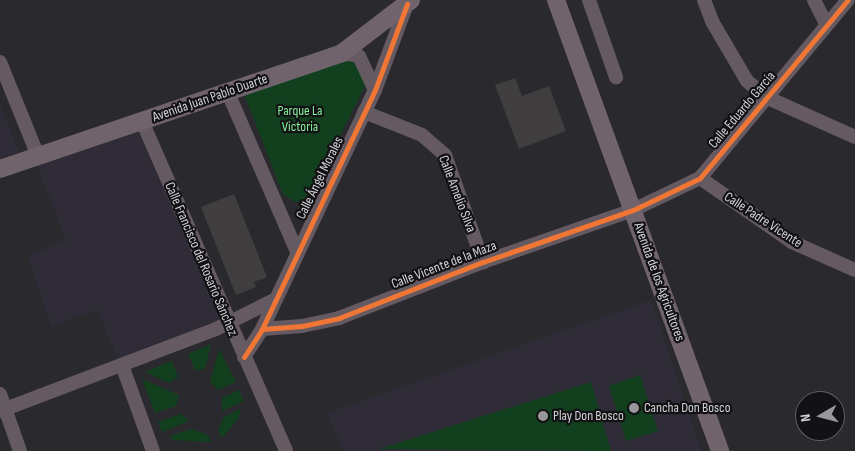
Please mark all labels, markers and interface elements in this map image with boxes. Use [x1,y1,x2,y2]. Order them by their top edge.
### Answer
street label: Calle Eduardo García [705,68,779,152]
street label: Avenida Juan Pablo Duarte [150,70,270,126]
park label: Parque La Victoria [277,103,323,136]
street label: Calle Ángel Morales [293,134,347,222]
street label: Calle Amelio Silva [435,153,479,235]
street label: Calle Francisco del Rosario Sánchez [161,180,241,338]
street label: Calle Padre Vicente [721,189,805,251]
street label: Avenida de los Agricultores [630,220,688,344]
street label: Calle Vicente de la Maza [389,237,499,293]
north arrow [795,391,845,441]
place label: Cancha Don Bosco [644,400,730,416]
marker: Cancha Don Bosco [628,402,640,414]
place label: Play Don Bosco [553,408,624,424]
marker: Play Don Bosco [537,410,549,422]
text: N [797,413,815,423]

